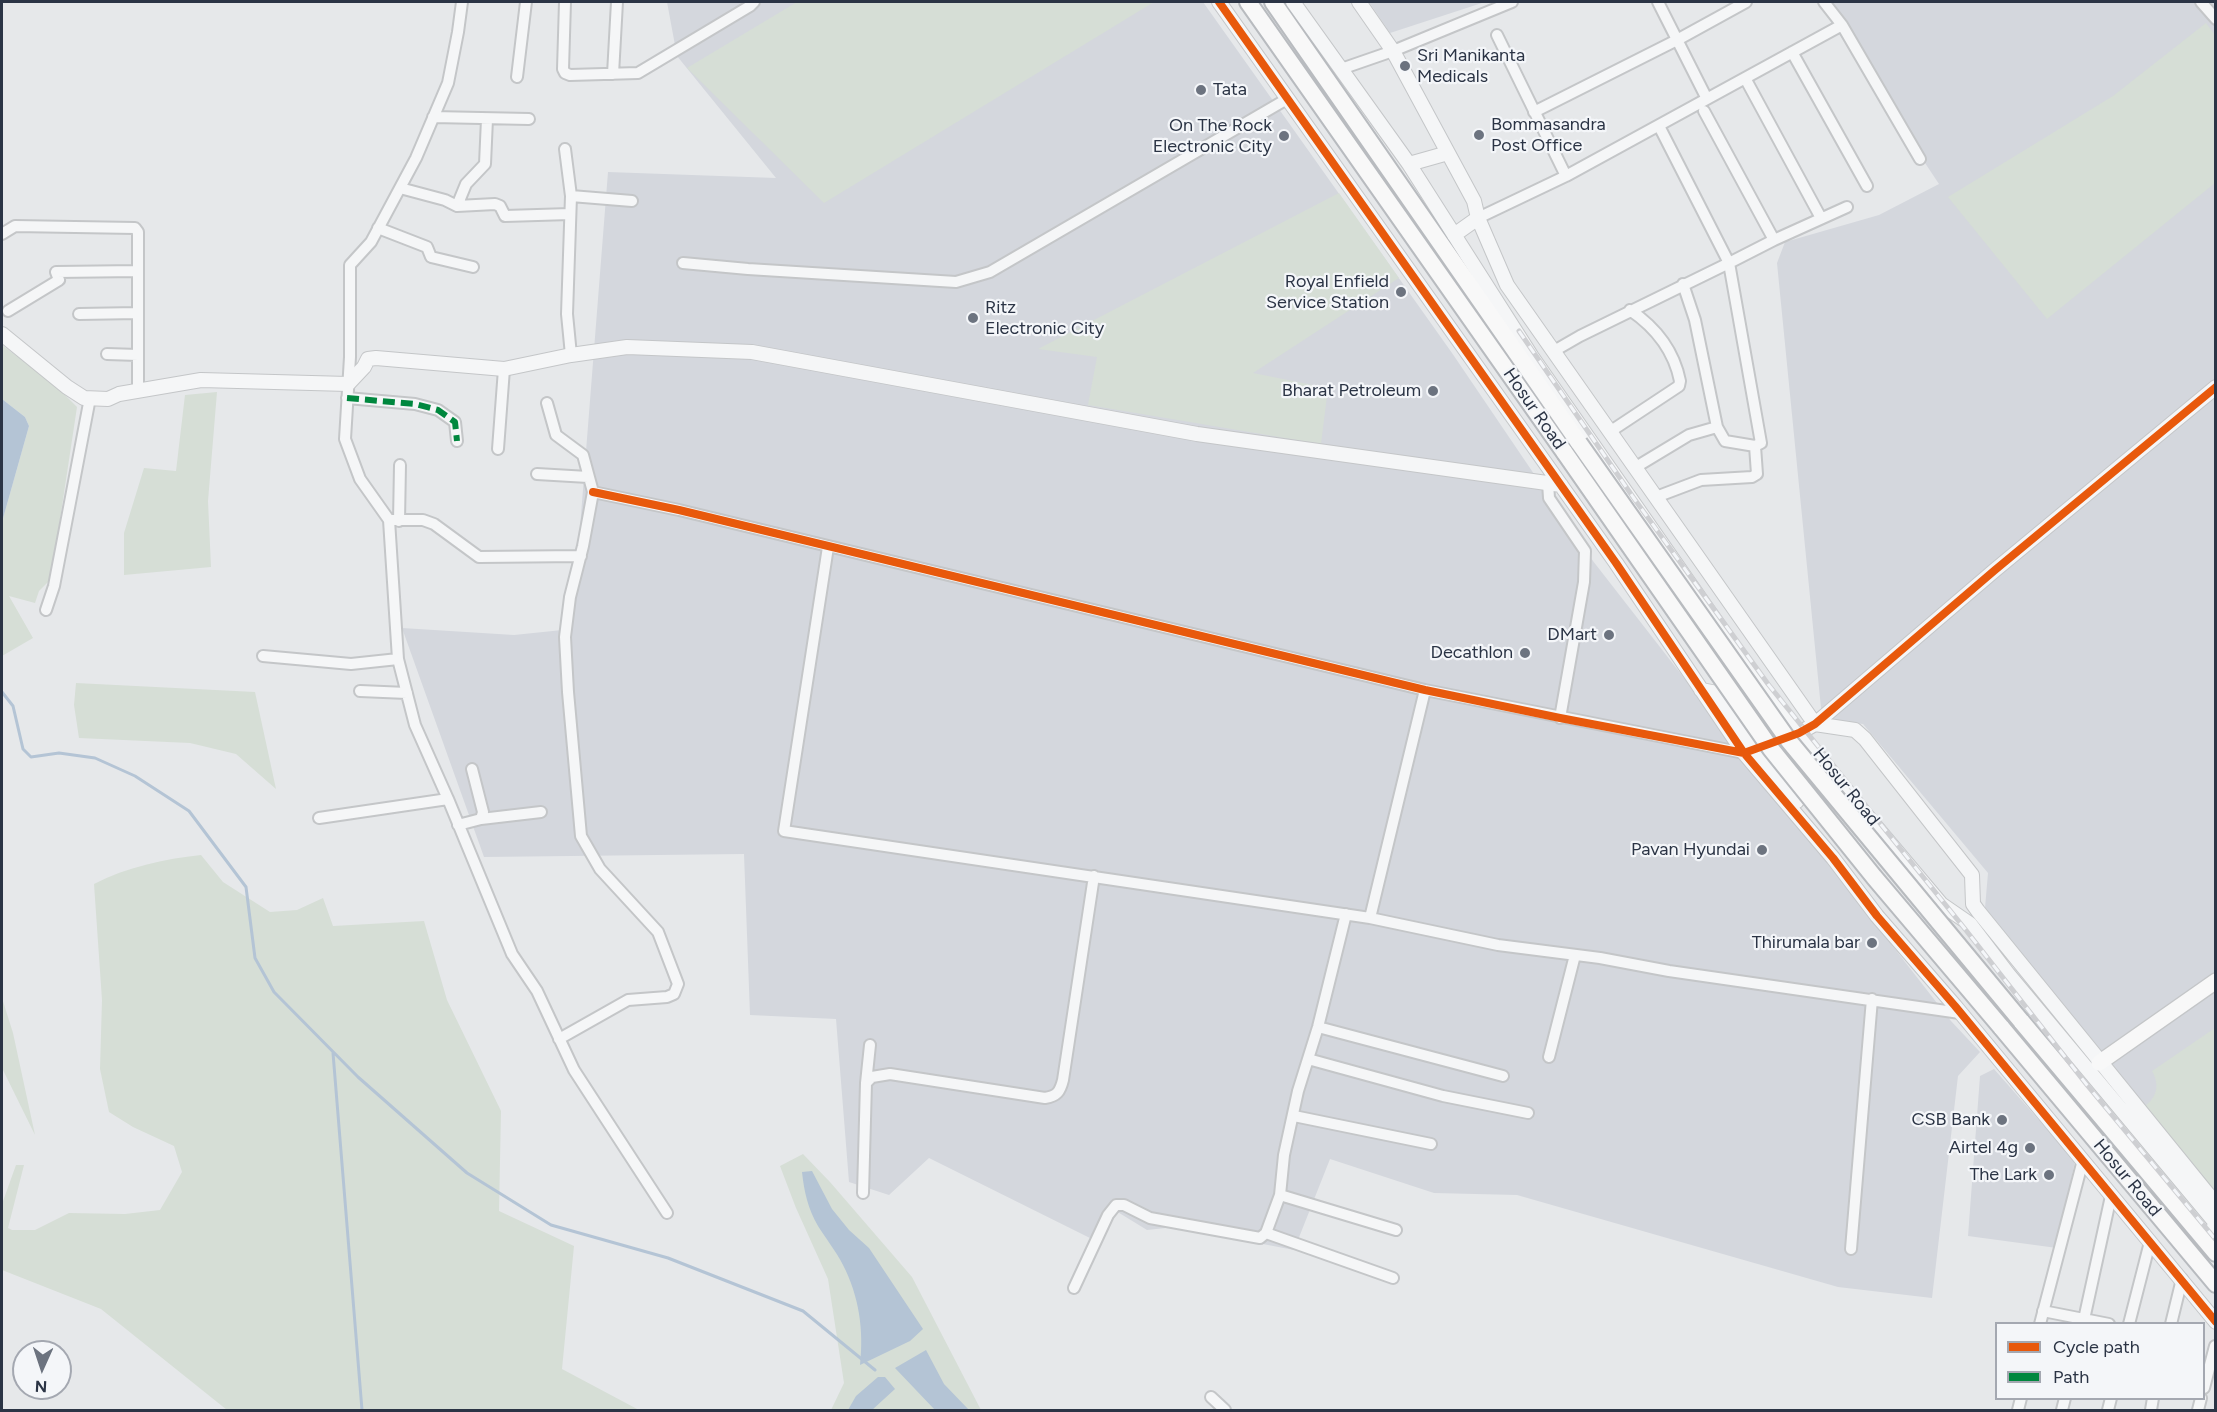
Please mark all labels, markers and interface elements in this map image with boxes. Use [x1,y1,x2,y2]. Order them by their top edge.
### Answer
place label: Sri Manikanta Medicals [1417,45,1525,88]
marker: Sri Manikanta Medicals [1398,59,1412,73]
place label: Tata [1213,79,1247,101]
marker: Tata [1194,83,1208,97]
place label: Bommasandra Post Office [1491,114,1606,156]
place label: On The Rock Electronic City [1153,115,1272,158]
marker: Bommasandra Post Office [1472,128,1486,142]
marker: On The Rock Electronic City [1277,129,1291,143]
place label: Royal Enfield Service Station [1266,271,1389,314]
marker: Royal Enfield Service Station [1394,285,1408,299]
place label: Ritz Electronic City [985,297,1104,340]
marker: Ritz Electronic City [966,311,980,325]
street label: Hosur Road [1498,364,1570,454]
place label: Bharat Petroleum [1282,380,1421,402]
marker: Bharat Petroleum [1426,384,1440,398]
place label: DMart [1547,624,1597,646]
marker: DMart [1602,628,1616,642]
place label: Decathlon [1431,642,1513,664]
marker: Decathlon [1518,646,1532,660]
street label: Hosur Road [1808,744,1884,830]
place label: Pavan Hyundai [1631,839,1750,861]
marker: Pavan Hyundai [1755,843,1769,857]
place label: Thirumala bar [1752,932,1860,954]
marker: Thirumala bar [1865,936,1879,950]
place label: CSB Bank [1912,1109,1990,1131]
marker: CSB Bank [1995,1113,2009,1127]
street label: Hosur Road [2088,1135,2166,1221]
place label: Airtel 4g [1949,1137,2018,1159]
marker: Airtel 4g [2023,1141,2037,1155]
place label: The Lark [1969,1164,2037,1186]
marker: The Lark [2042,1168,2056,1182]
legend [1995,1322,2205,1400]
text: Cycle path [2053,1336,2140,1358]
north arrow [12,1340,72,1400]
text: Path [2053,1366,2089,1388]
text: N [34,1377,48,1396]

